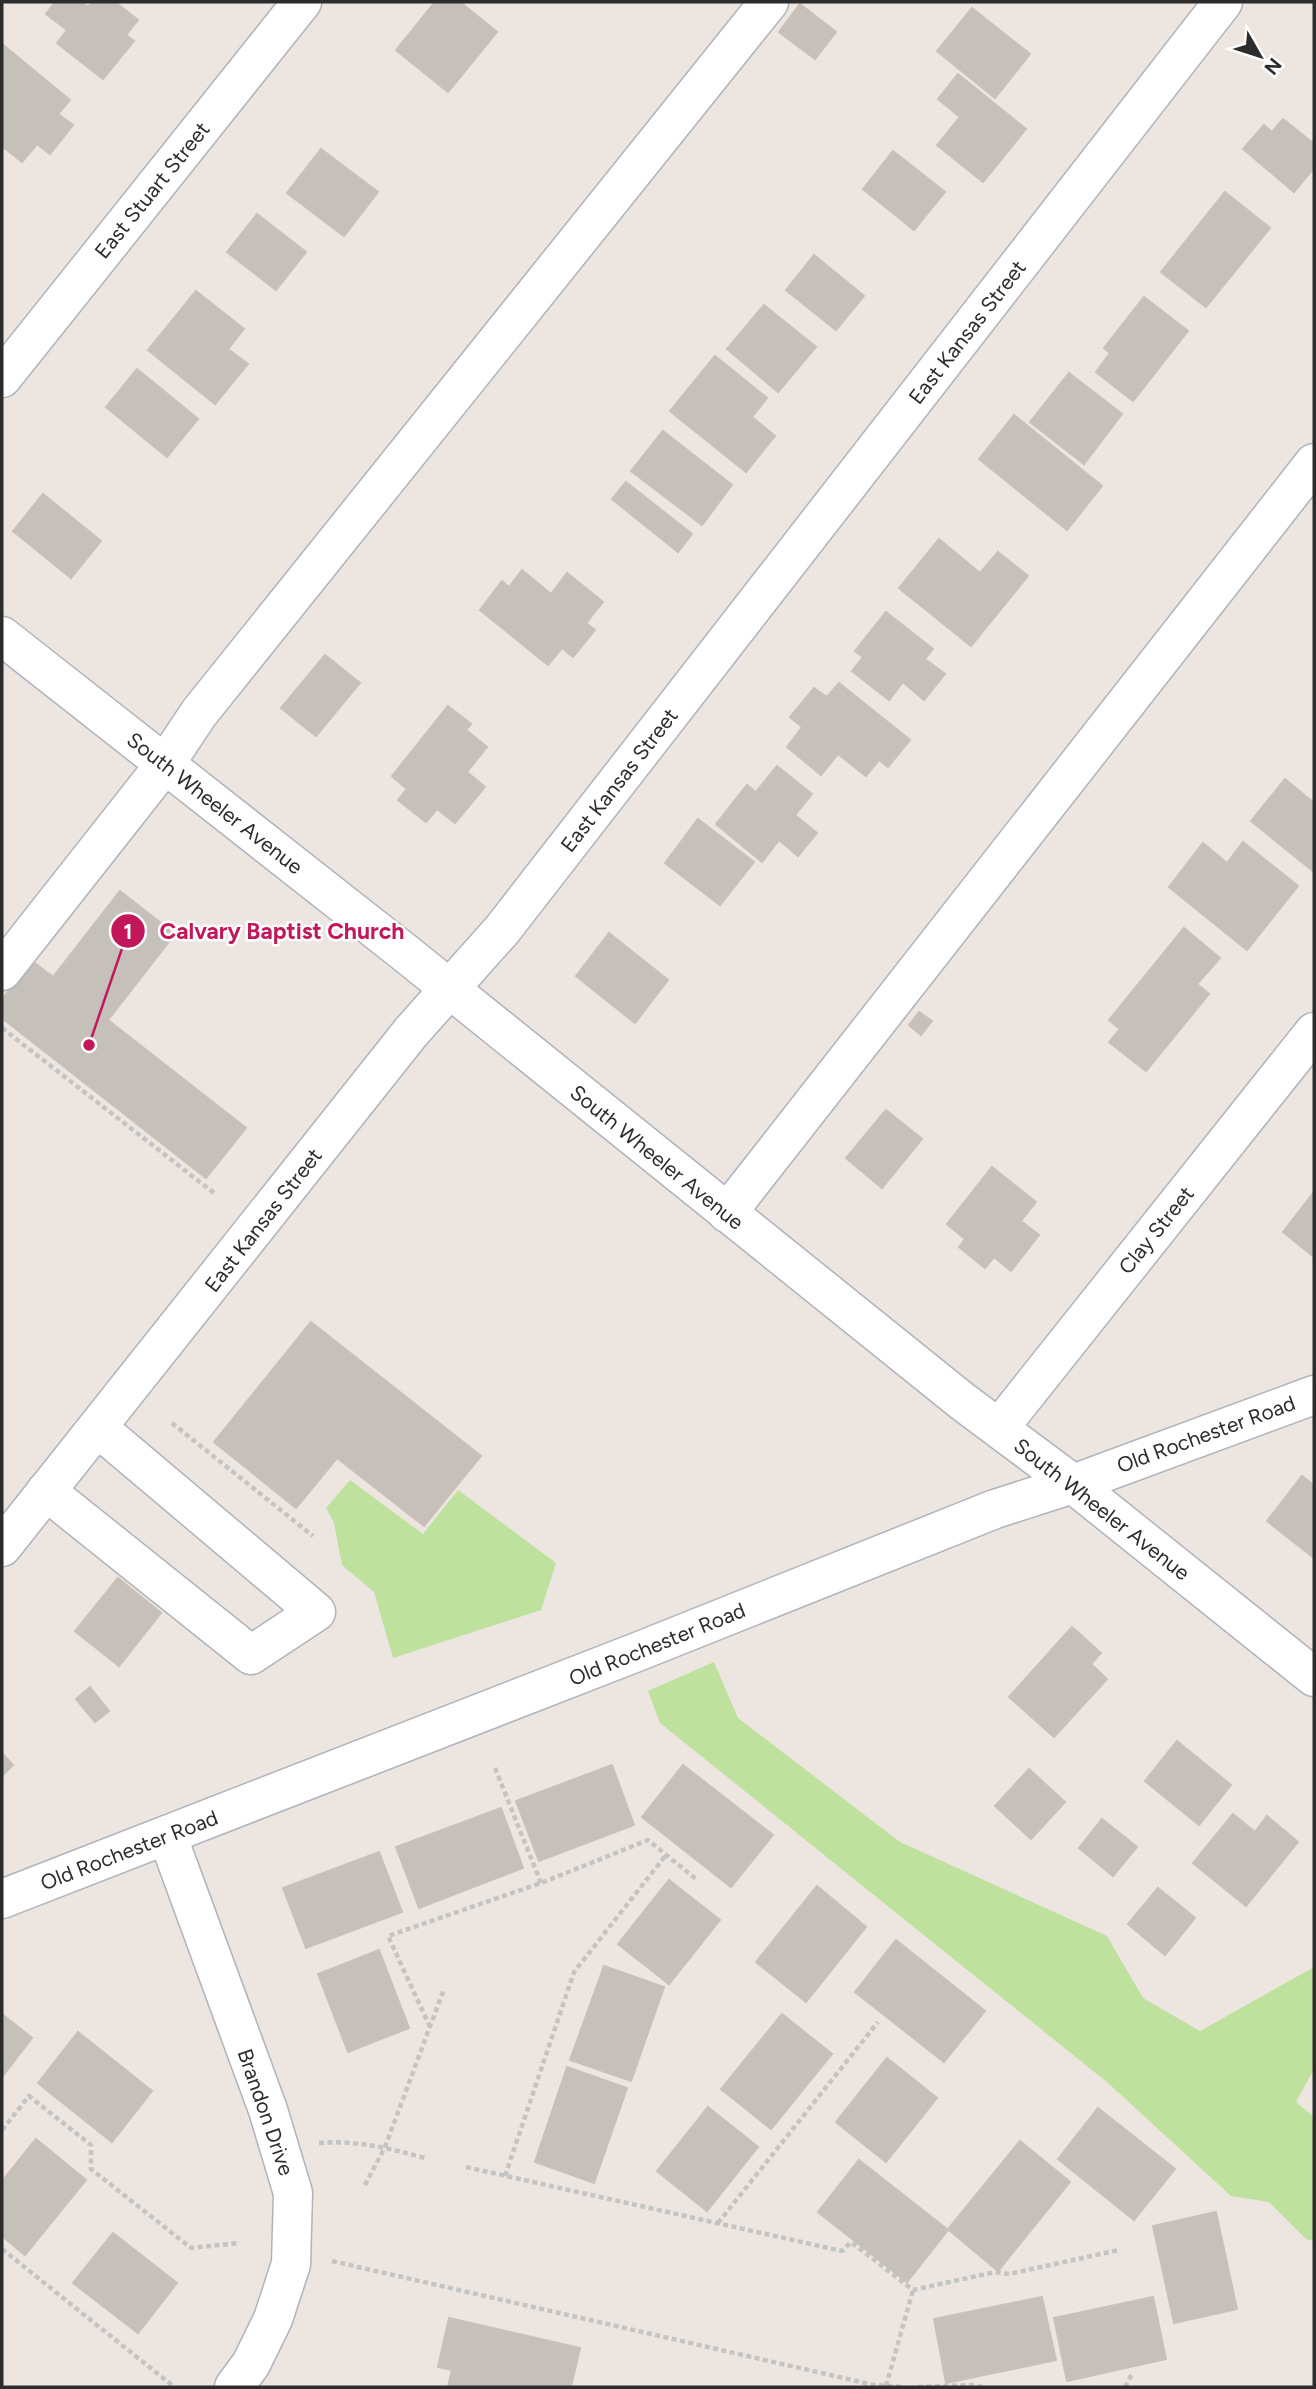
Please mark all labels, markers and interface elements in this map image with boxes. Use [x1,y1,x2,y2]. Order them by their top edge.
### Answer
north arrow [1225,21,1295,91]
text: N [1259,53,1286,79]
street label: East Stuart Street [89,117,215,263]
street label: East Kansas Street [903,255,1031,409]
street label: East Kansas Street [555,703,683,857]
street label: South Wheeler Avenue [122,727,308,879]
callout: Calvary Baptist Church [110,909,418,953]
text: Calvary Baptist Church [160,917,404,945]
text: 1 [124,919,132,944]
street label: South Wheeler Avenue [565,1079,749,1235]
street label: East Kansas Street [199,1143,327,1297]
street label: Clay Street [1113,1181,1199,1279]
street label: Old Rochester Road [1113,1390,1299,1478]
street label: South Wheeler Avenue [1009,1433,1195,1585]
street label: Old Rochester Road [565,1597,749,1691]
street label: Old Rochester Road [37,1805,221,1895]
street label: Brandon Drive [233,2045,299,2179]

